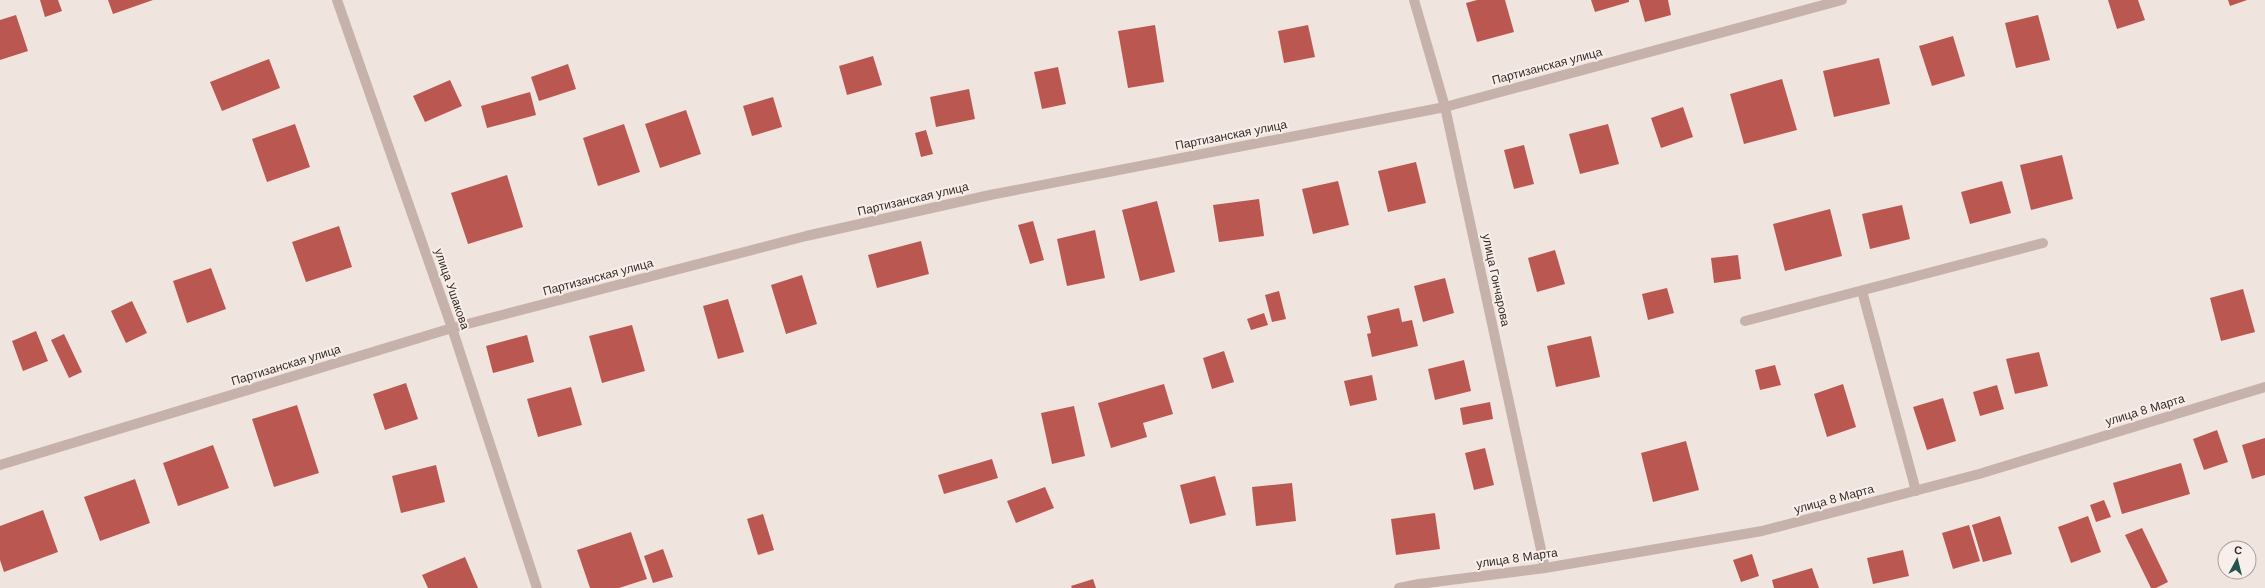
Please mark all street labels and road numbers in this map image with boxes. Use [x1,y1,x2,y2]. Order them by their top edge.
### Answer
street label: Партизанская улица [1490,43,1604,88]
street label: Партизанская улица [1174,116,1289,154]
street label: Партизанская улица [856,178,970,220]
street label: улица Гончарова [1478,232,1514,328]
street label: улица Ушакова [431,246,473,332]
street label: Партизанская улица [541,254,655,299]
street label: Партизанская улица [229,341,343,389]
street label: улица 8 Марта [2103,390,2187,430]
street label: улица 8 Марта [1792,481,1876,517]
street label: улица 8 Марта [1475,544,1559,572]

